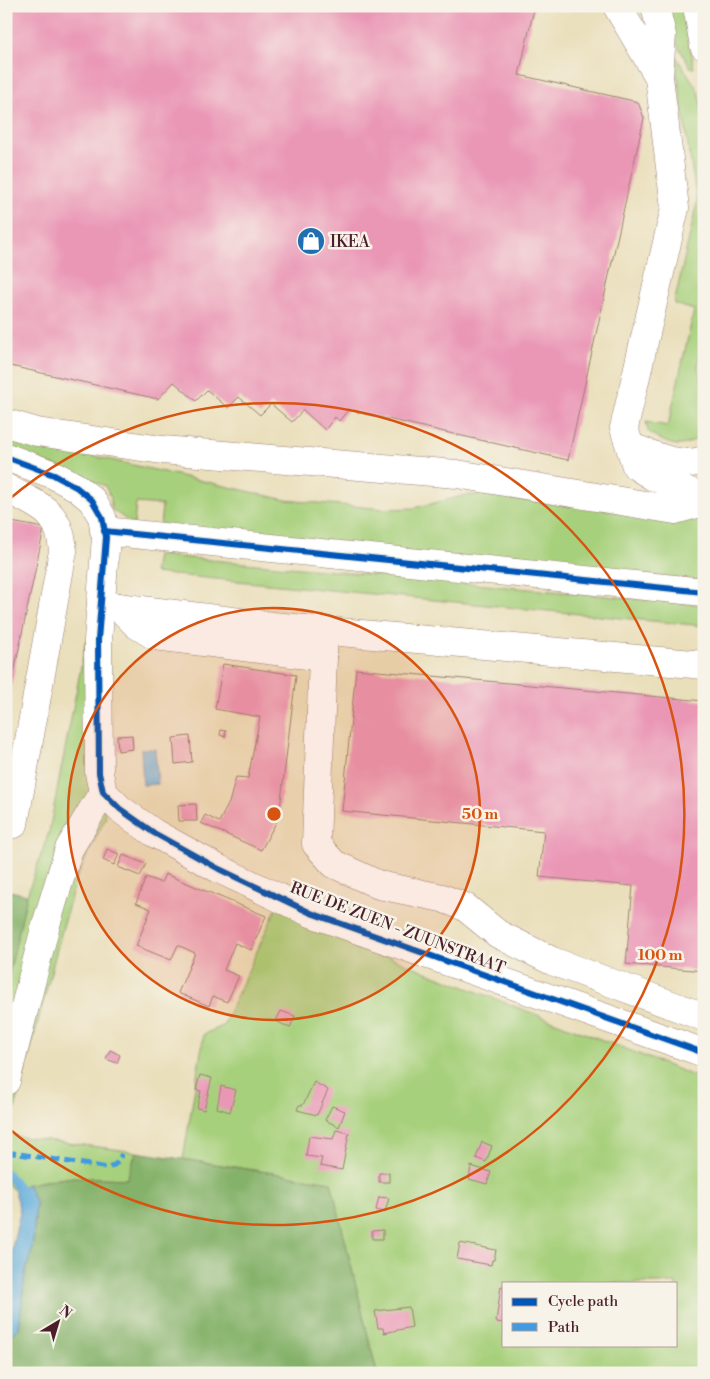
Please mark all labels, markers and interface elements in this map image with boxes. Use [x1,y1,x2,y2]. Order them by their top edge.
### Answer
shop icon: IKEA [296,226,326,256]
place label: IKEA [330,232,371,252]
centre of rings [265,805,283,823]
text: 50 m [462,805,498,824]
street label: RUE DE ZUEN - ZUUNSTRAAT [287,878,508,978]
text: 100 m [638,946,683,965]
legend [502,1282,678,1346]
text: Cycle path [548,1292,618,1311]
north arrow [32,1296,82,1346]
text: N [55,1302,75,1323]
text: Path [548,1318,580,1337]

